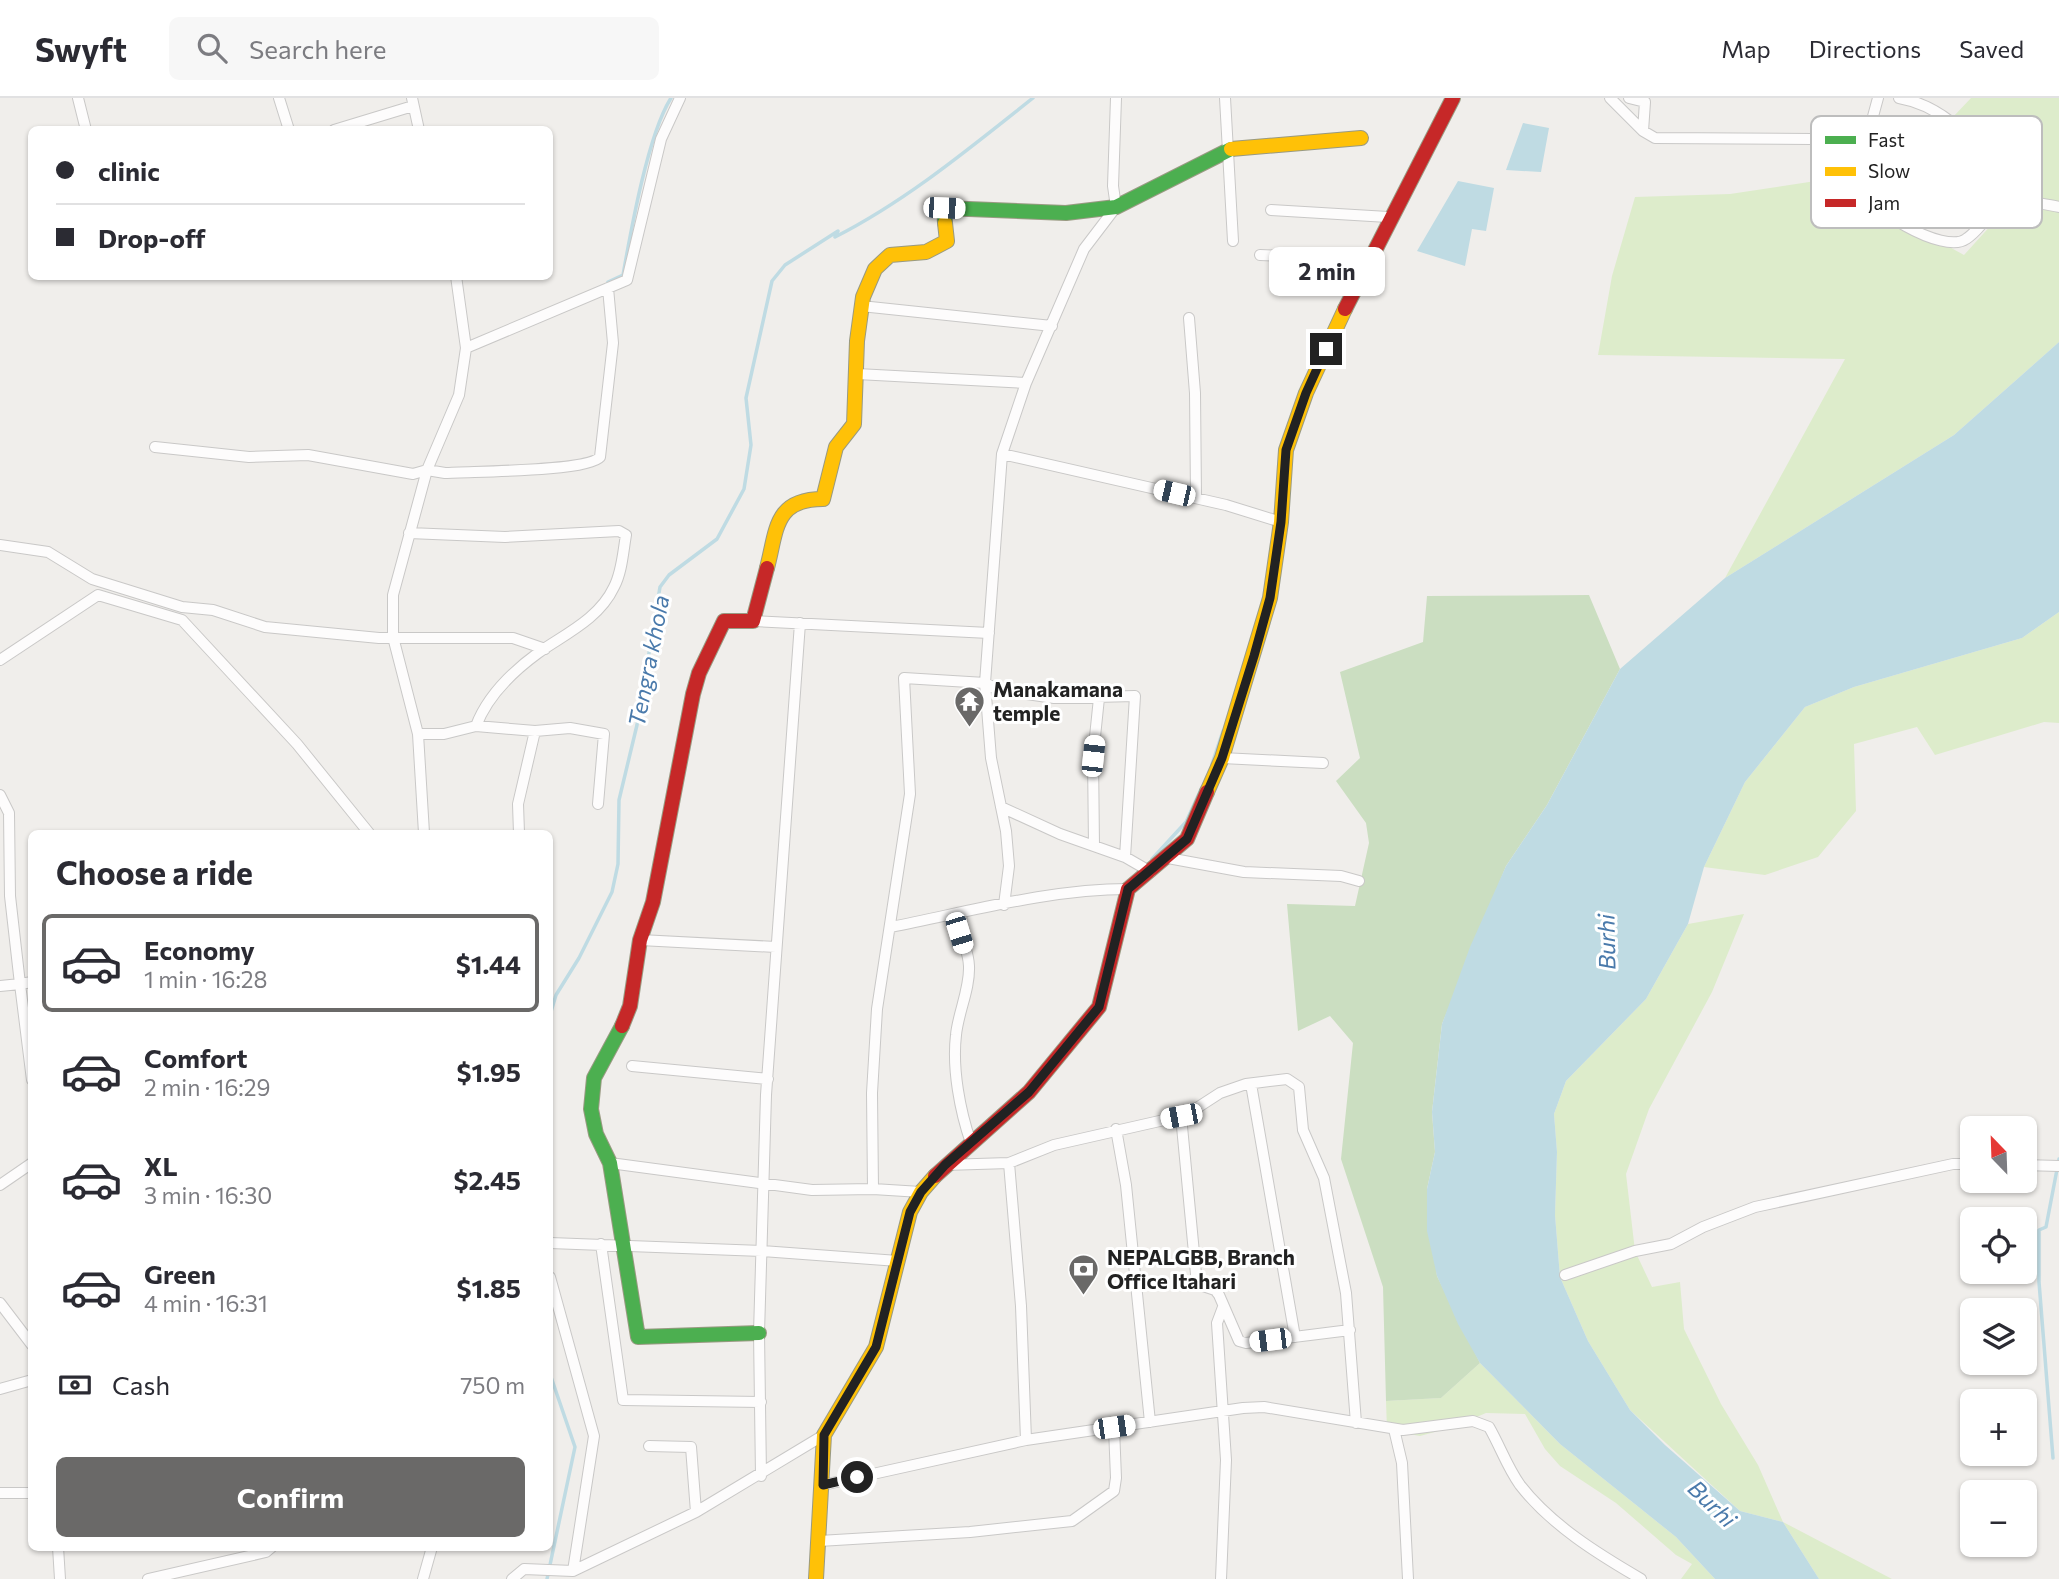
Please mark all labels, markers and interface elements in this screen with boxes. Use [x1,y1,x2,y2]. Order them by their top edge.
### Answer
search box [169,17,659,80]
text: Swyft [35,28,127,69]
icon: search [193,29,231,67]
text: Search here [249,33,386,64]
text: Map [1721,34,1771,63]
text: Directions [1809,34,1921,63]
text: Saved [1959,34,2024,63]
legend [1811,116,2042,228]
text: Fast [1868,128,1905,151]
text: clinic [98,155,160,186]
text: Slow [1868,159,1910,182]
text: Jam [1868,191,1900,214]
car [923,197,966,219]
text: Drop-off [98,222,205,253]
callout: 2 min [1268,247,1384,296]
text: 2 min [1298,257,1356,285]
route end [1310,333,1342,365]
car [1152,478,1197,508]
water label: Tengra khola [622,593,674,729]
place label: Manakamana temple [993,676,1123,725]
temple icon: Manakamana temple [953,685,987,729]
car [1081,734,1106,778]
text: Choose a ride [56,852,253,892]
car [943,910,976,956]
water label: Burhi [1591,913,1620,970]
icon: car [60,932,123,995]
text: Economy [144,934,255,965]
text: $1.44 [456,948,521,979]
text: 1 min · 16:28 [144,965,268,993]
icon: car [60,1040,123,1103]
text: Comfort [144,1042,247,1073]
text: $1.95 [457,1056,521,1087]
text: 2 min · 16:29 [144,1073,270,1101]
car [1159,1102,1204,1130]
north arrow [1960,1116,2037,1194]
map controls [1960,1116,2037,1557]
icon: car [60,1148,123,1211]
text: XL [144,1150,178,1181]
text: $2.45 [453,1164,521,1195]
text: 3 min · 16:30 [144,1181,272,1209]
button: locate [1960,1207,2037,1284]
place label: NEPALGBB, Branch Office Itahari [1107,1244,1295,1293]
bank icon: NEPALGBB, Branch Office Itahari [1067,1253,1101,1297]
icon: car [60,1256,123,1319]
text: Green [144,1258,216,1289]
text: $1.85 [457,1272,521,1303]
text: 4 min · 16:31 [144,1289,268,1317]
button: layers [1960,1298,2037,1375]
car [1248,1327,1293,1353]
icon: cash [56,1366,94,1404]
text: Cash [112,1369,170,1400]
text: 750 m [460,1371,525,1399]
button: + [1960,1389,2037,1466]
car [1092,1414,1137,1440]
button: Confirm [56,1457,525,1537]
route start [841,1461,873,1493]
water label: Burhi [1683,1474,1743,1534]
button: − [1960,1480,2037,1557]

